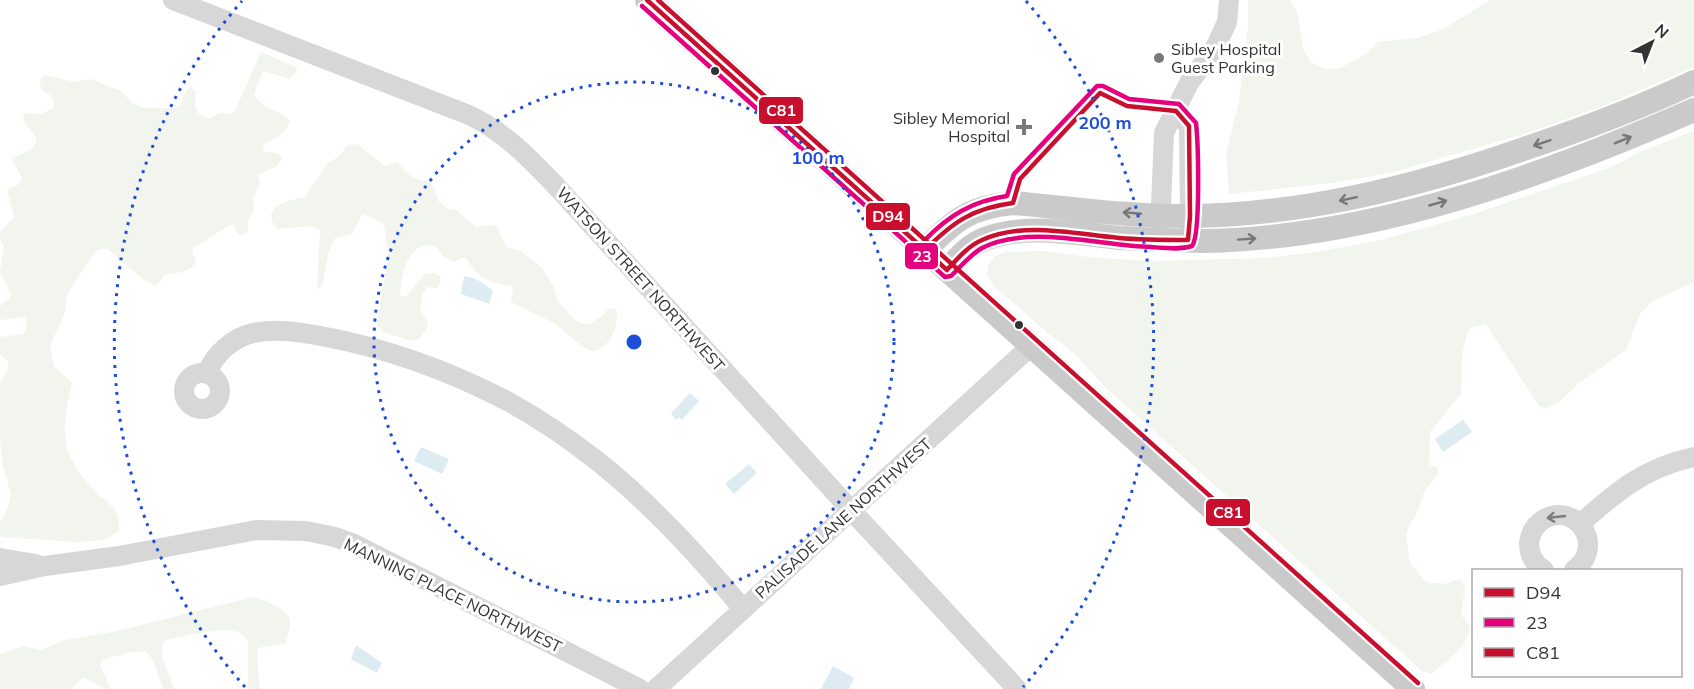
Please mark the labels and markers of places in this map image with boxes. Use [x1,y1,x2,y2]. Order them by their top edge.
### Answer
place label: Sibley Hospital Guest Parking [1171,39,1281,77]
marker: Sibley Hospital Guest Parking [1152,51,1166,65]
unlabelled marker [709,65,721,77]
place label: Sibley Memorial Hospital [893,108,1010,146]
marker: Sibley Memorial Hospital [1015,118,1033,136]
unlabelled marker [1013,319,1025,331]
centre of rings [624,332,644,352]

